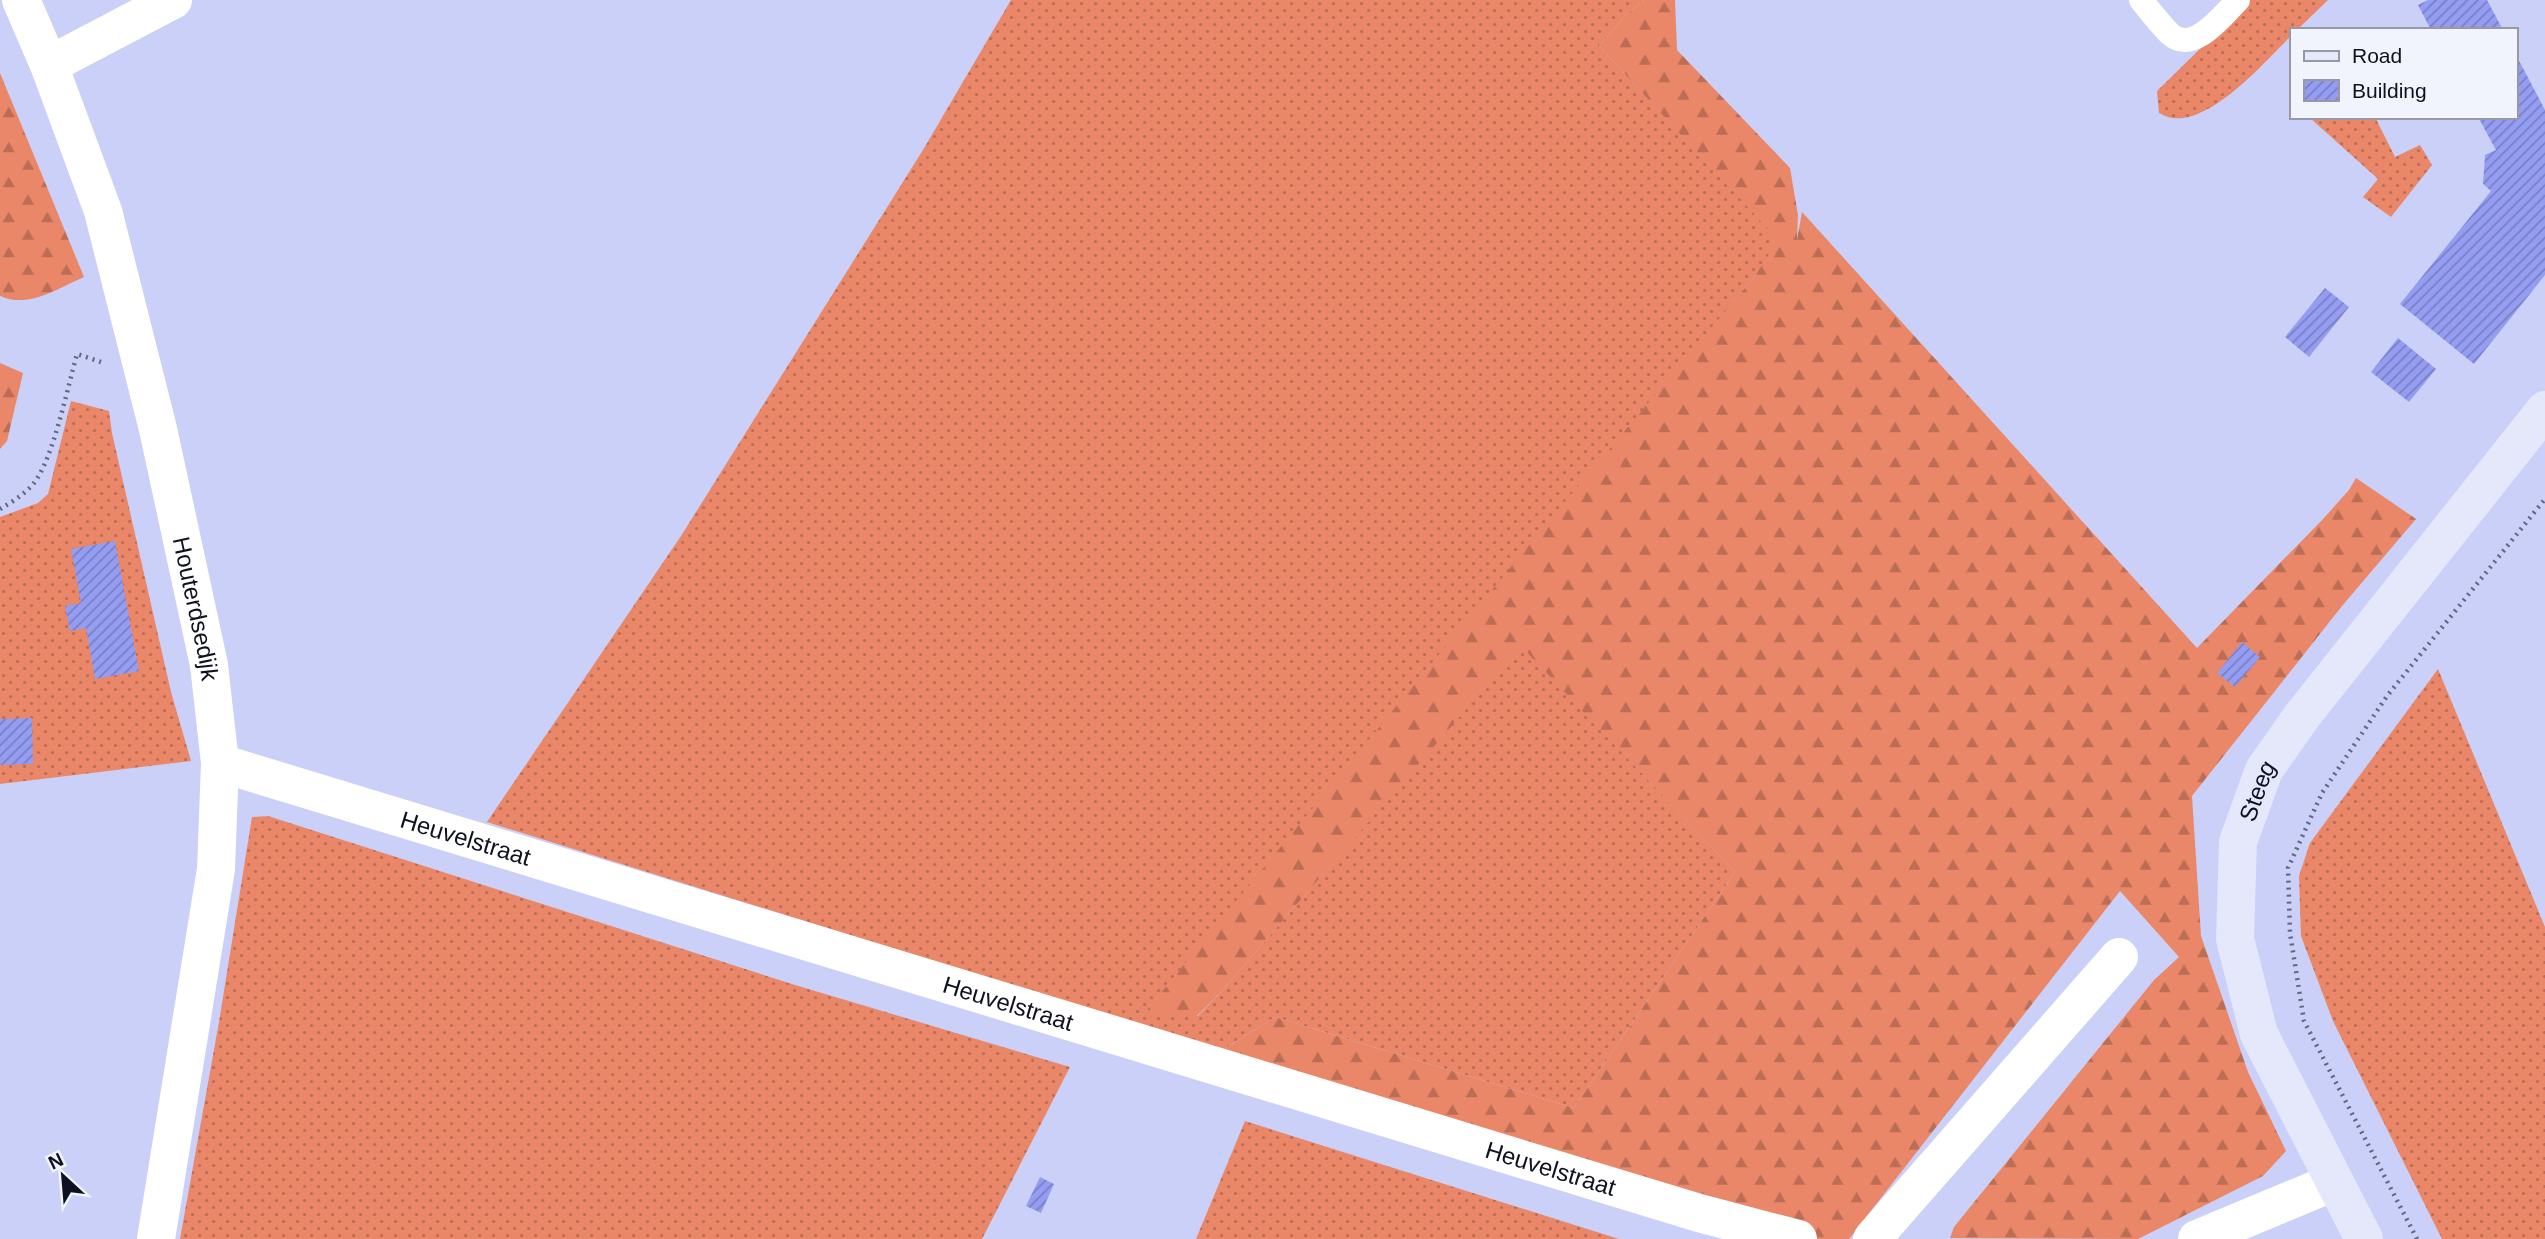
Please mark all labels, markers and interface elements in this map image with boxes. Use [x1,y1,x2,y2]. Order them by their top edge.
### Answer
legend [2290,28,2517,119]
text: Road [2352,44,2402,67]
text: Building [2352,79,2427,102]
street label: Houterdsedijk [168,534,224,683]
street label: Steeg [2233,754,2280,825]
street label: Heuvelstraat [397,805,535,870]
street label: Heuvelstraat [940,970,1077,1035]
street label: Heuvelstraat [1482,1135,1620,1201]
north arrow [28,1141,98,1211]
text: N [45,1149,67,1174]

